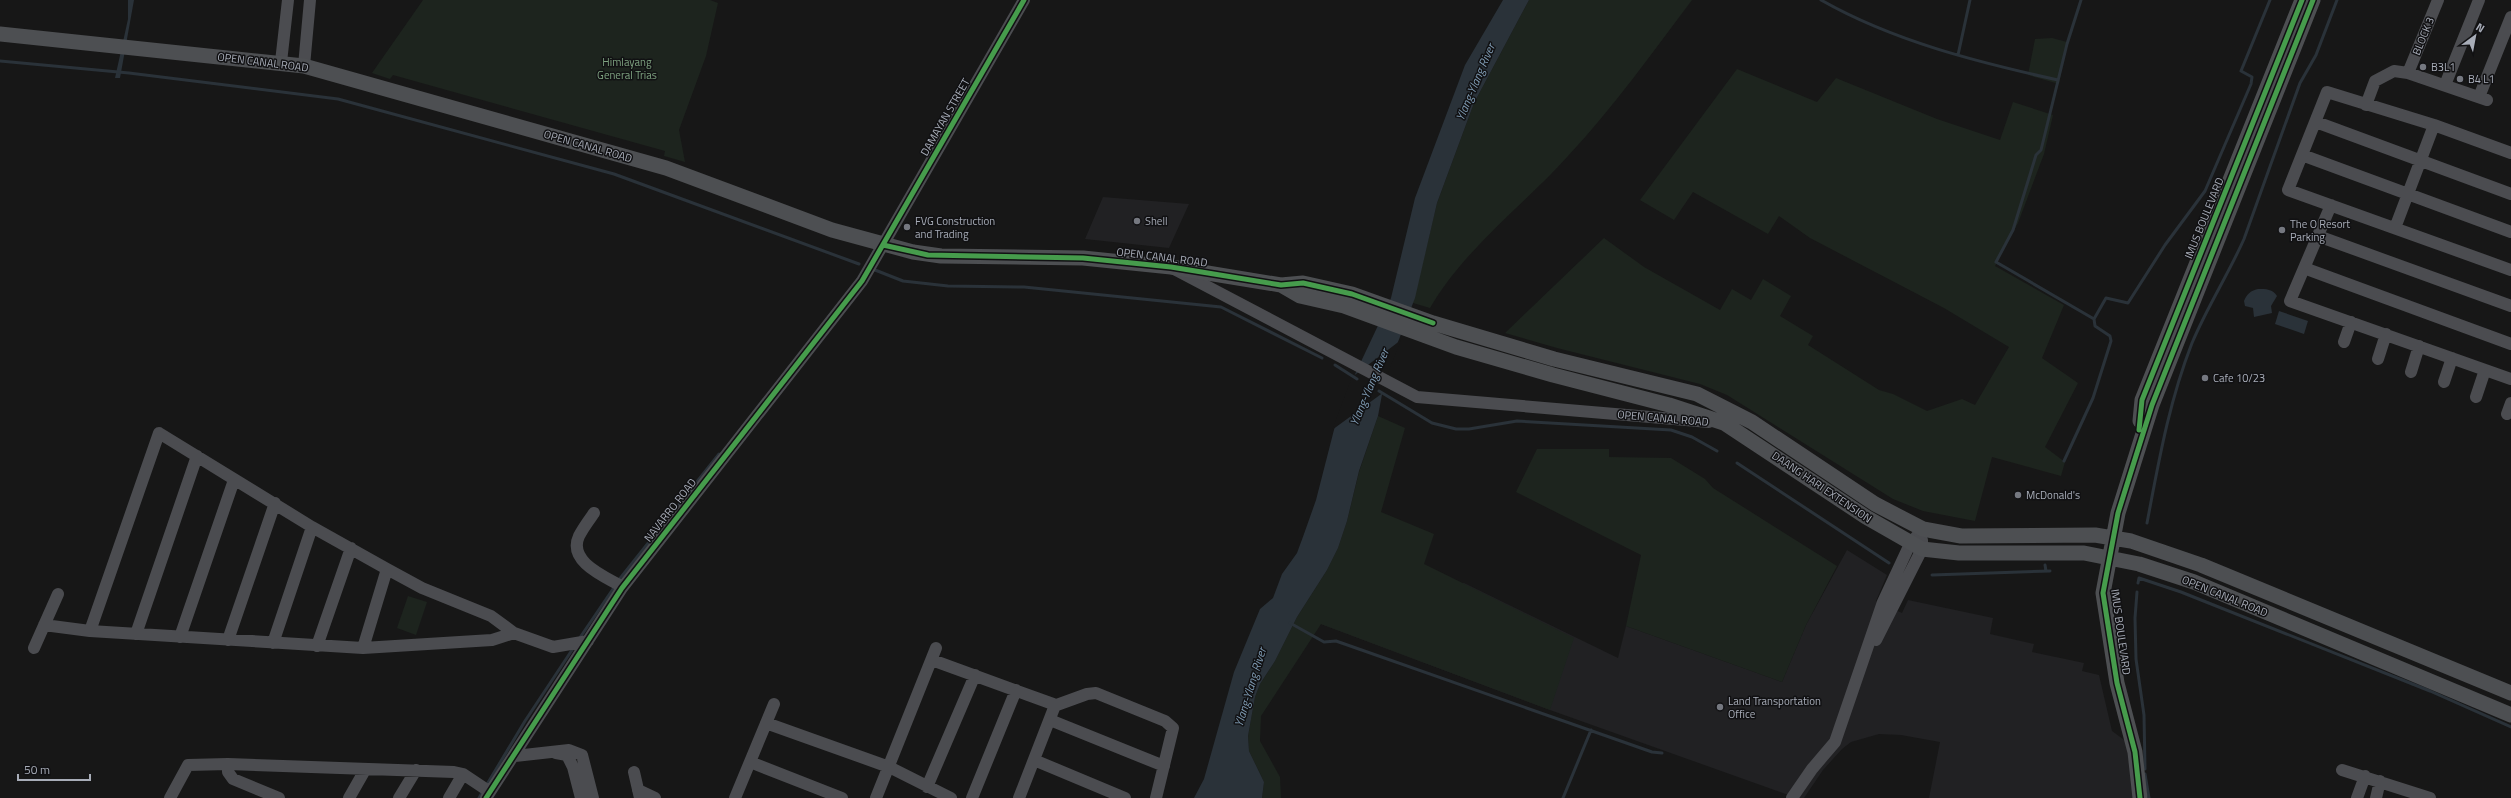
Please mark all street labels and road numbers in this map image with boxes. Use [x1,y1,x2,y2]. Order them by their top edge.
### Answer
street label: BLOCK 3 [2408,14,2438,58]
street label: OPEN CANAL ROAD [217,48,309,76]
street label: DAMAYAN STREET [916,75,974,159]
street label: OPEN CANAL ROAD [542,126,634,166]
street label: IMUS BOULEVARD [2180,175,2228,261]
street label: OPEN CANAL ROAD [1116,243,1208,271]
street label: OPEN CANAL ROAD [1617,406,1709,430]
street label: DAANG HARI EXTENSION [1769,448,1875,526]
street label: NAVARRO ROAD [640,475,700,545]
street label: OPEN CANAL ROAD [2180,571,2270,621]
street label: IMUS BOULEVARD [2107,588,2135,676]

